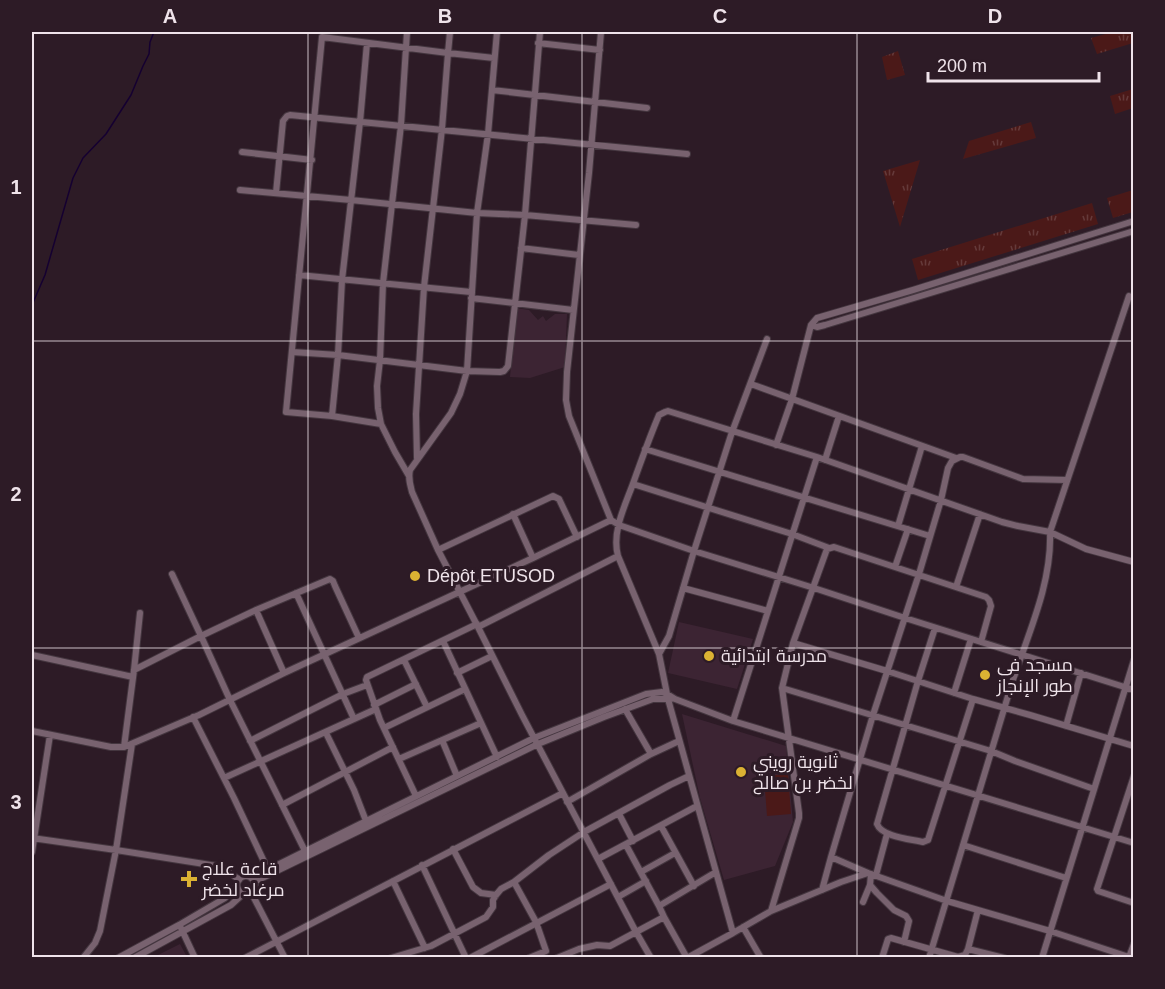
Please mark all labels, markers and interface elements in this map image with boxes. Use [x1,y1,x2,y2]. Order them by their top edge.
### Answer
text: A [163,5,177,27]
text: B [438,5,452,27]
text: C [713,5,727,27]
text: D [988,5,1002,27]
scale bar [928,45,1099,83]
text: 200 m [937,56,987,76]
text: 1 [10,176,22,198]
text: 2 [10,483,22,505]
place label: Dépôt ETUSOD [427,566,555,586]
marker: Dépôt ETUSOD [408,569,422,583]
place label: مدرسة ابتدائية [721,646,827,667]
marker: مدرسة ابتدائية [702,649,716,663]
place label: مسجد في طور الإنجاز [996,655,1073,697]
marker: مسجد في طور الإنجاز [978,668,992,682]
place label: ثانوية رويني لخضر بن صالح [753,752,853,795]
marker: ثانوية رويني لخضر بن صالح [734,765,748,779]
text: 3 [10,791,22,813]
place label: قاعة علاج مرغاد لخضر [201,859,285,901]
marker: قاعة علاج مرغاد لخضر [180,870,198,888]

